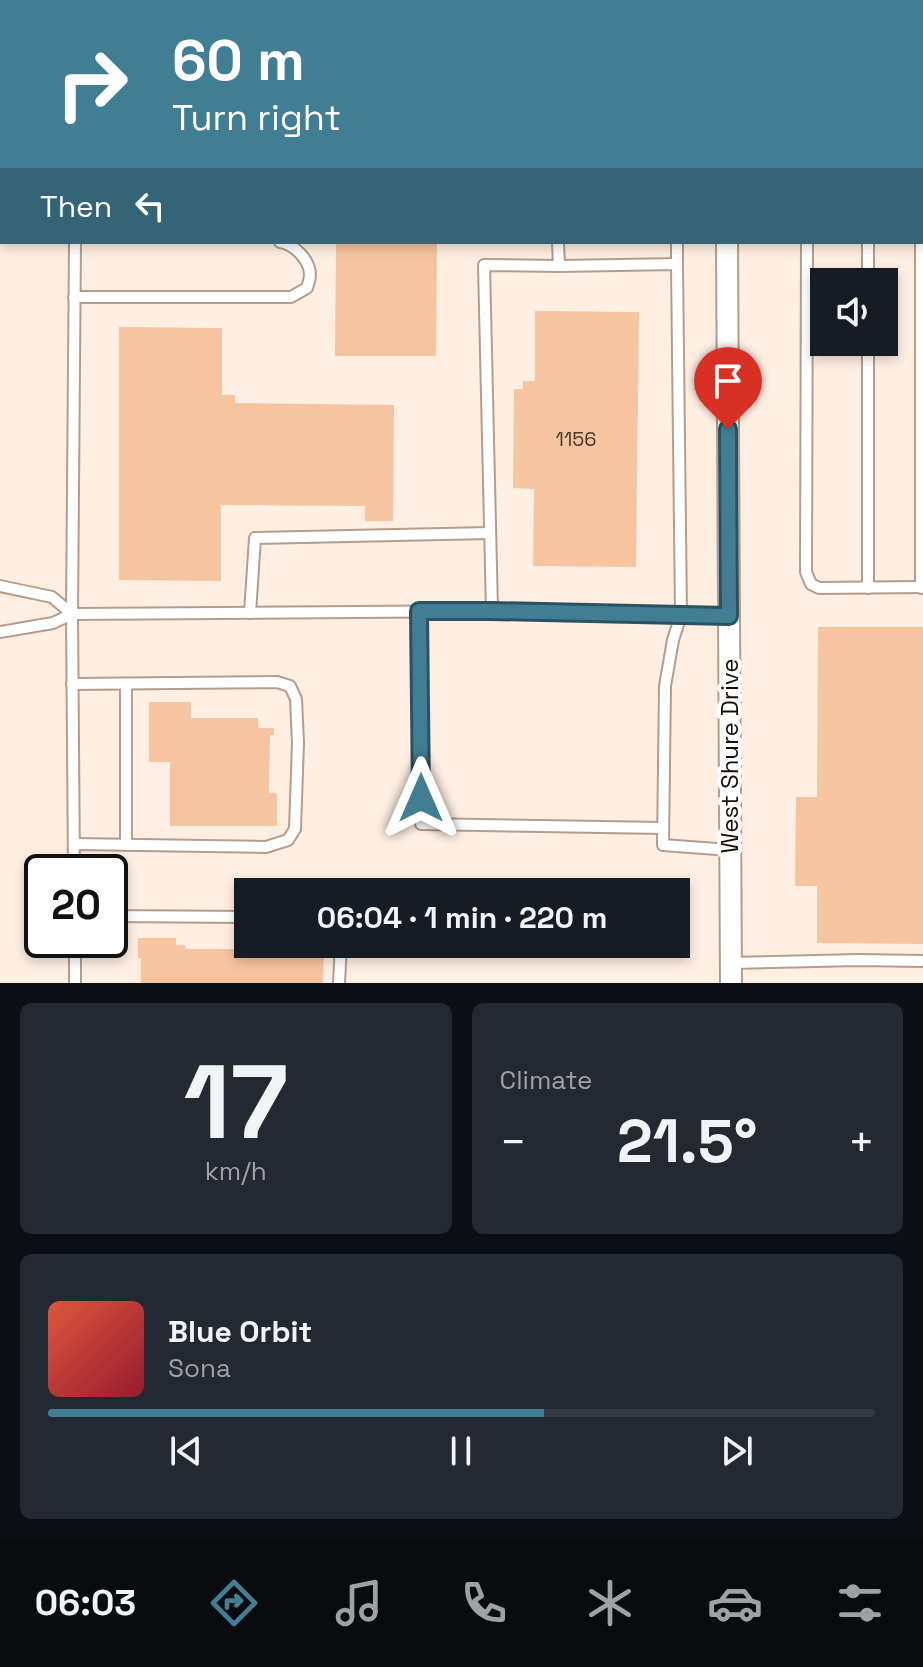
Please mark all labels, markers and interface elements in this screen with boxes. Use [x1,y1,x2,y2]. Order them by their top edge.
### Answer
text: 60 m [172,25,305,96]
icon: right [40,32,144,136]
text: Turn right [172,95,341,141]
icon: left [128,184,172,228]
text: Then [40,187,112,226]
map controls [810,268,898,356]
button: sound [810,268,898,356]
pin [694,347,762,429]
icon: arrive [706,359,750,403]
house number: 1156 [556,426,596,452]
street label: West Shure Drive [714,659,745,853]
position arrow [379,756,463,840]
speed limit sign: 20 [24,854,128,958]
text: 06:04 · 1 min · 220 m [317,898,607,937]
text: 17 [183,1036,288,1168]
text: Climate [500,1063,592,1097]
text: 21.5° [617,1103,757,1180]
text: − [500,1114,527,1170]
text: + [848,1114,875,1170]
text: km/h [205,1154,267,1188]
text: Blue Orbit [168,1312,312,1351]
text: Sona [168,1351,231,1385]
icon: previous [164,1429,208,1473]
icon: pause [439,1429,483,1473]
icon: next [715,1429,759,1473]
icon: directions [206,1575,262,1631]
icon: music [331,1575,387,1631]
icon: phone [456,1575,512,1631]
icon: climate [582,1575,638,1631]
icon: car [707,1575,763,1631]
icon: filters [832,1575,888,1631]
text: 06:03 [35,1580,136,1626]

